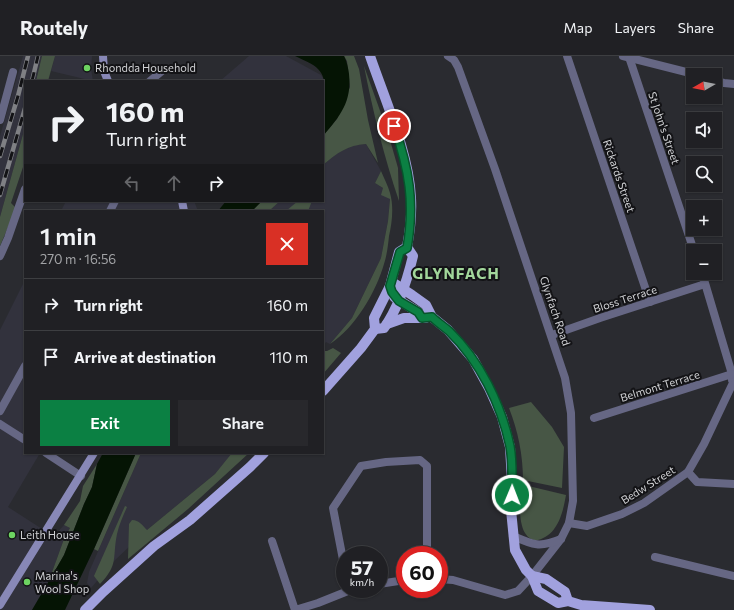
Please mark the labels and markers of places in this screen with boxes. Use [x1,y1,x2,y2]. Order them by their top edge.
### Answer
place label: Rhondda Household [95,61,196,74]
marker: Rhondda Household [82,63,92,73]
pin [377,109,411,143]
place label: Leith House [20,528,80,541]
marker: Leith House [7,530,17,540]
place label: Marina's Wool Shop [35,569,89,595]
marker: Marina's Wool Shop [22,577,32,587]

